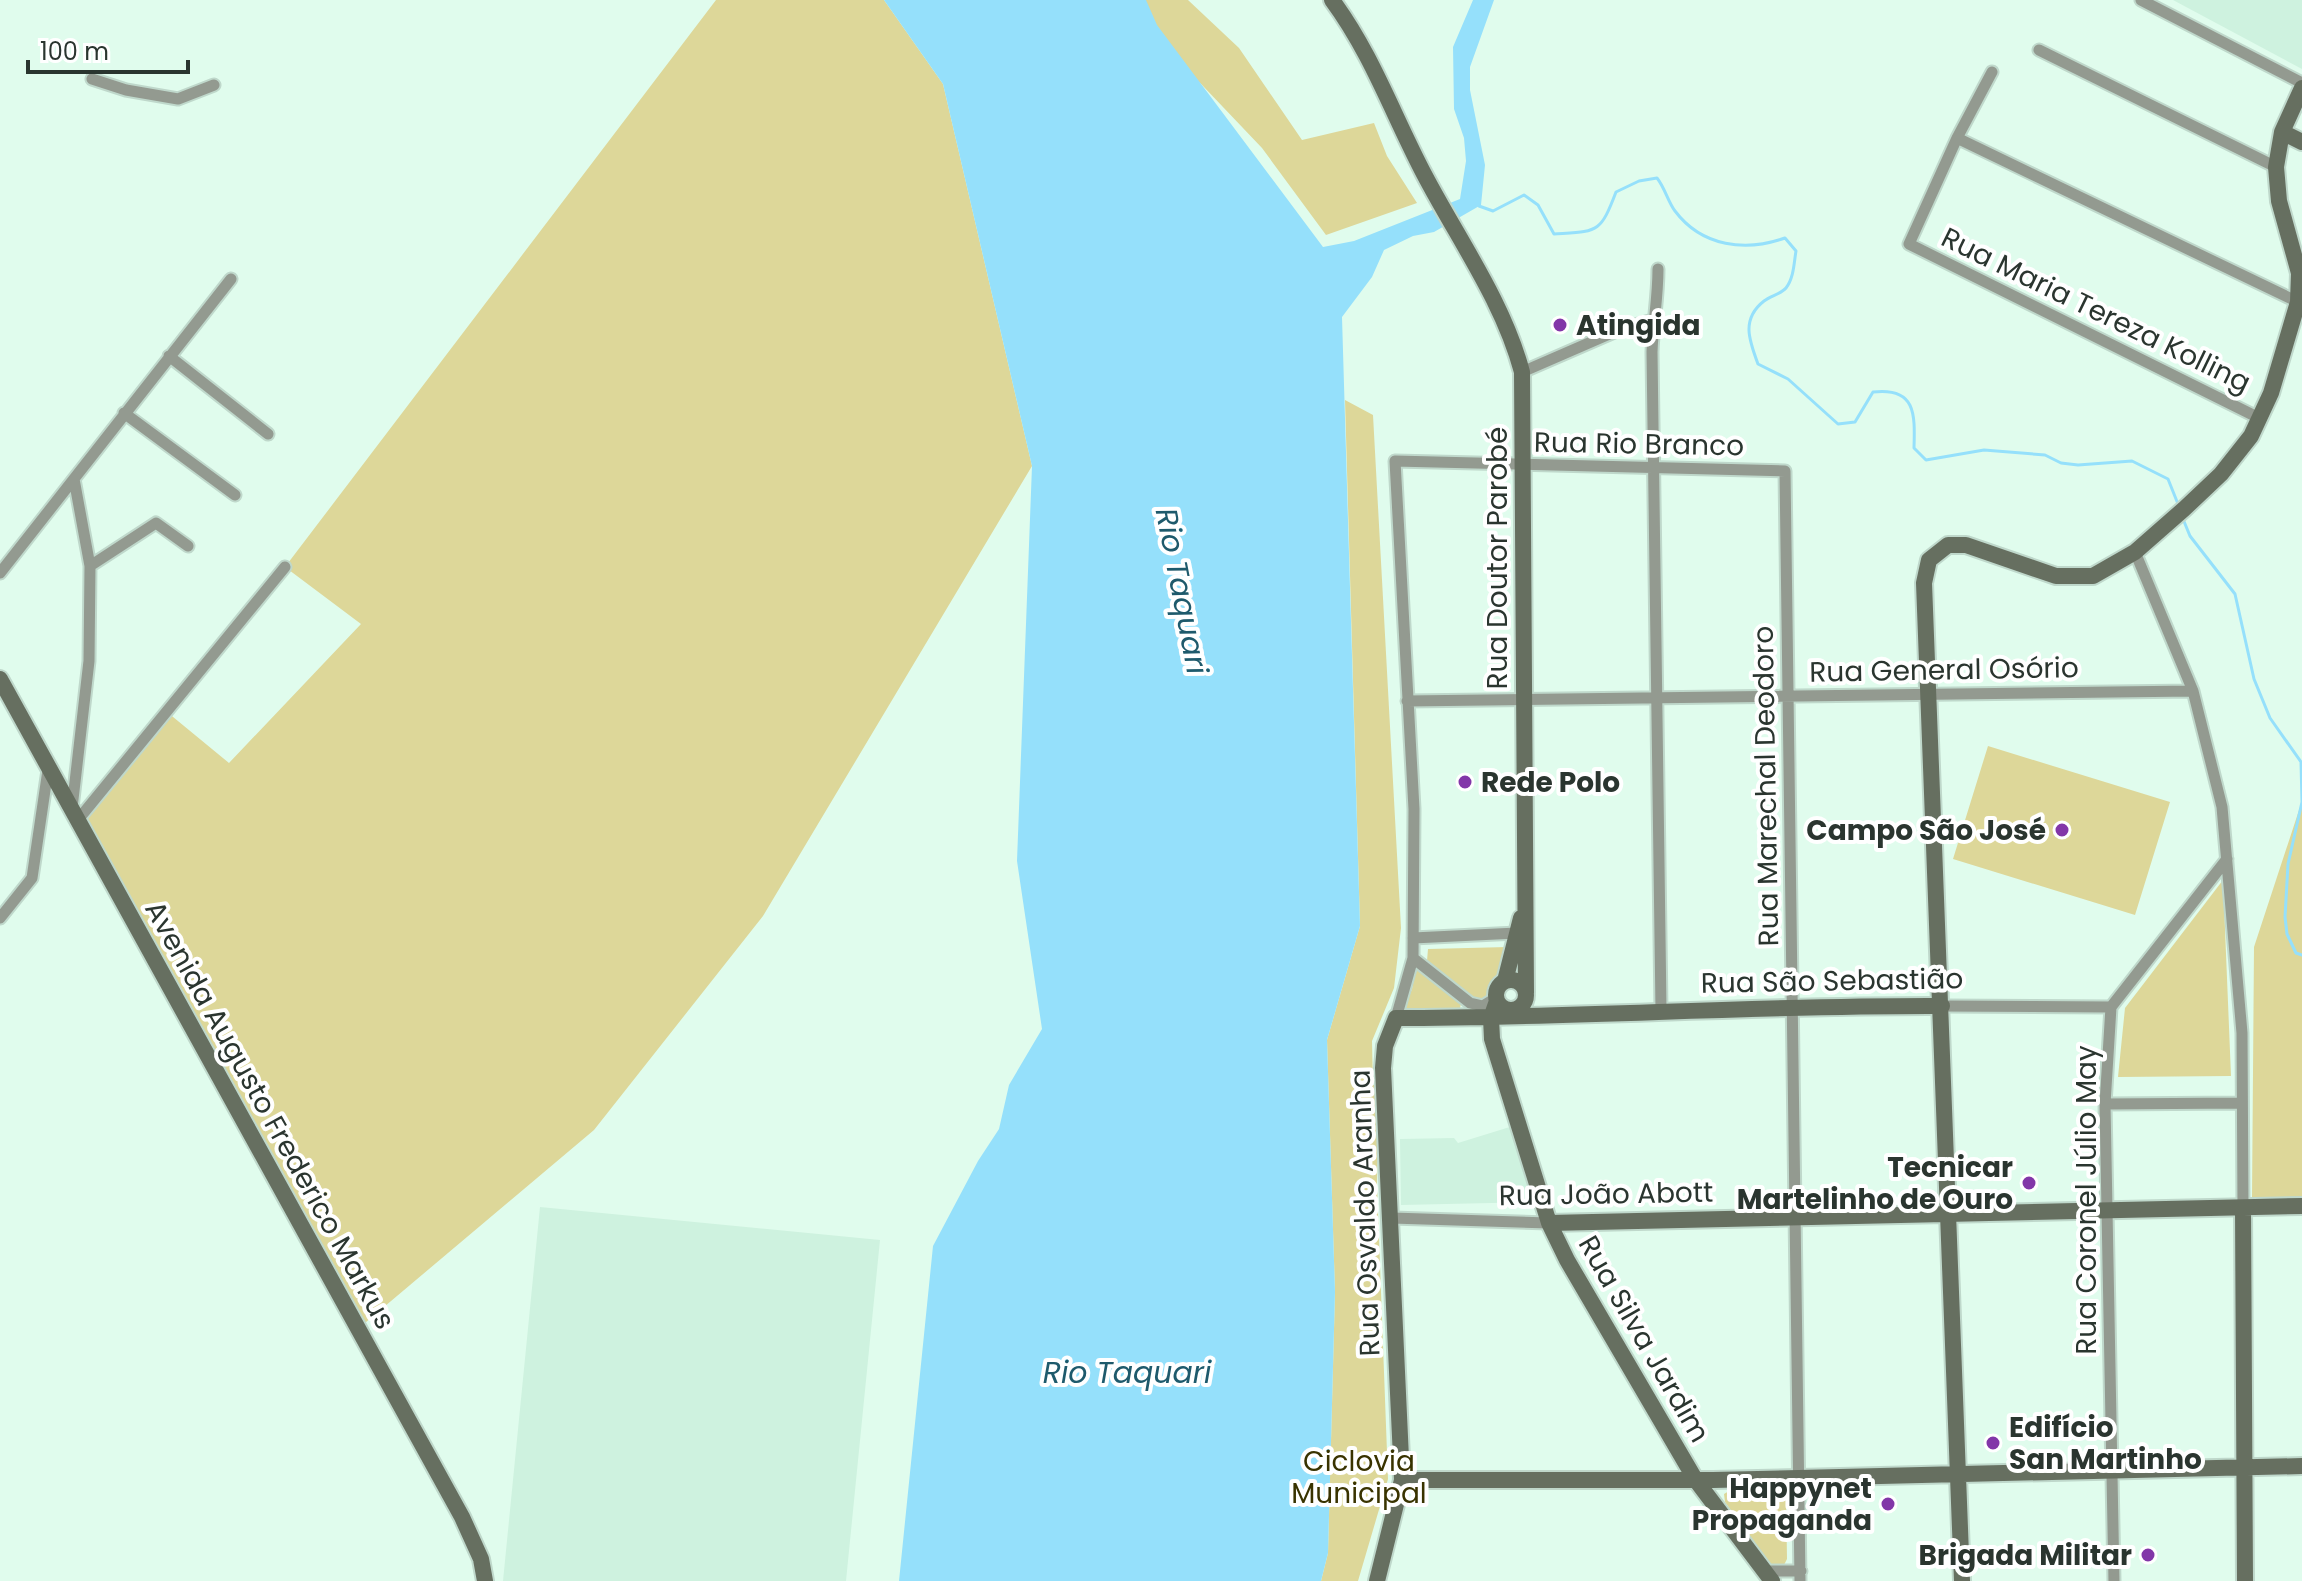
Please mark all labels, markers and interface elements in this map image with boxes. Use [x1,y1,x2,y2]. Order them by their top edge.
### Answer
scale bar [28,24,188,74]
text: 100 m [40,35,109,68]
street label: Rua Maria Tereza Kolling [1935,218,2257,402]
place label: Atingida [1576,306,1700,345]
marker: Atingida [1551,316,1569,334]
street label: Rua Rio Branco [1534,423,1744,465]
street label: Rua Doutor Parobé [1478,427,1517,689]
water label: Rio Taquari [1145,504,1219,678]
street label: Rua Marechal Deodoro [1744,625,1788,947]
street label: Rua General Osório [1809,648,2079,692]
place label: Rede Polo [1481,763,1620,802]
marker: Rede Polo [1456,773,1474,791]
place label: Campo São José [1806,811,2046,850]
marker: Campo São José [2053,821,2071,839]
street label: Avenida Augusto Frederico Markus [136,894,404,1336]
street label: Rua São Sebastião [1701,959,1963,1003]
street label: Rua Coronel Júlio May [2067,1045,2106,1355]
street label: Rua Osvaldo Aranha [1341,1069,1389,1357]
place label: Tecnicar Martelinho de Ouro [1737,1148,2013,1219]
street label: Rua João Abott [1498,1173,1714,1215]
marker: Tecnicar Martelinho de Ouro [2020,1174,2038,1192]
street label: Rua Silva Jardim [1569,1229,1719,1449]
water label: Rio Taquari [1043,1351,1212,1394]
place label: Edifício San Martinho [2009,1408,2202,1479]
marker: Edifício San Martinho [1984,1434,2002,1452]
park label: Ciclovia Municipal [1291,1442,1427,1513]
place label: Happynet Propaganda [1692,1469,1872,1540]
marker: Happynet Propaganda [1879,1495,1897,1513]
place label: Brigada Militar [1918,1536,2132,1575]
marker: Brigada Militar [2139,1546,2157,1564]

